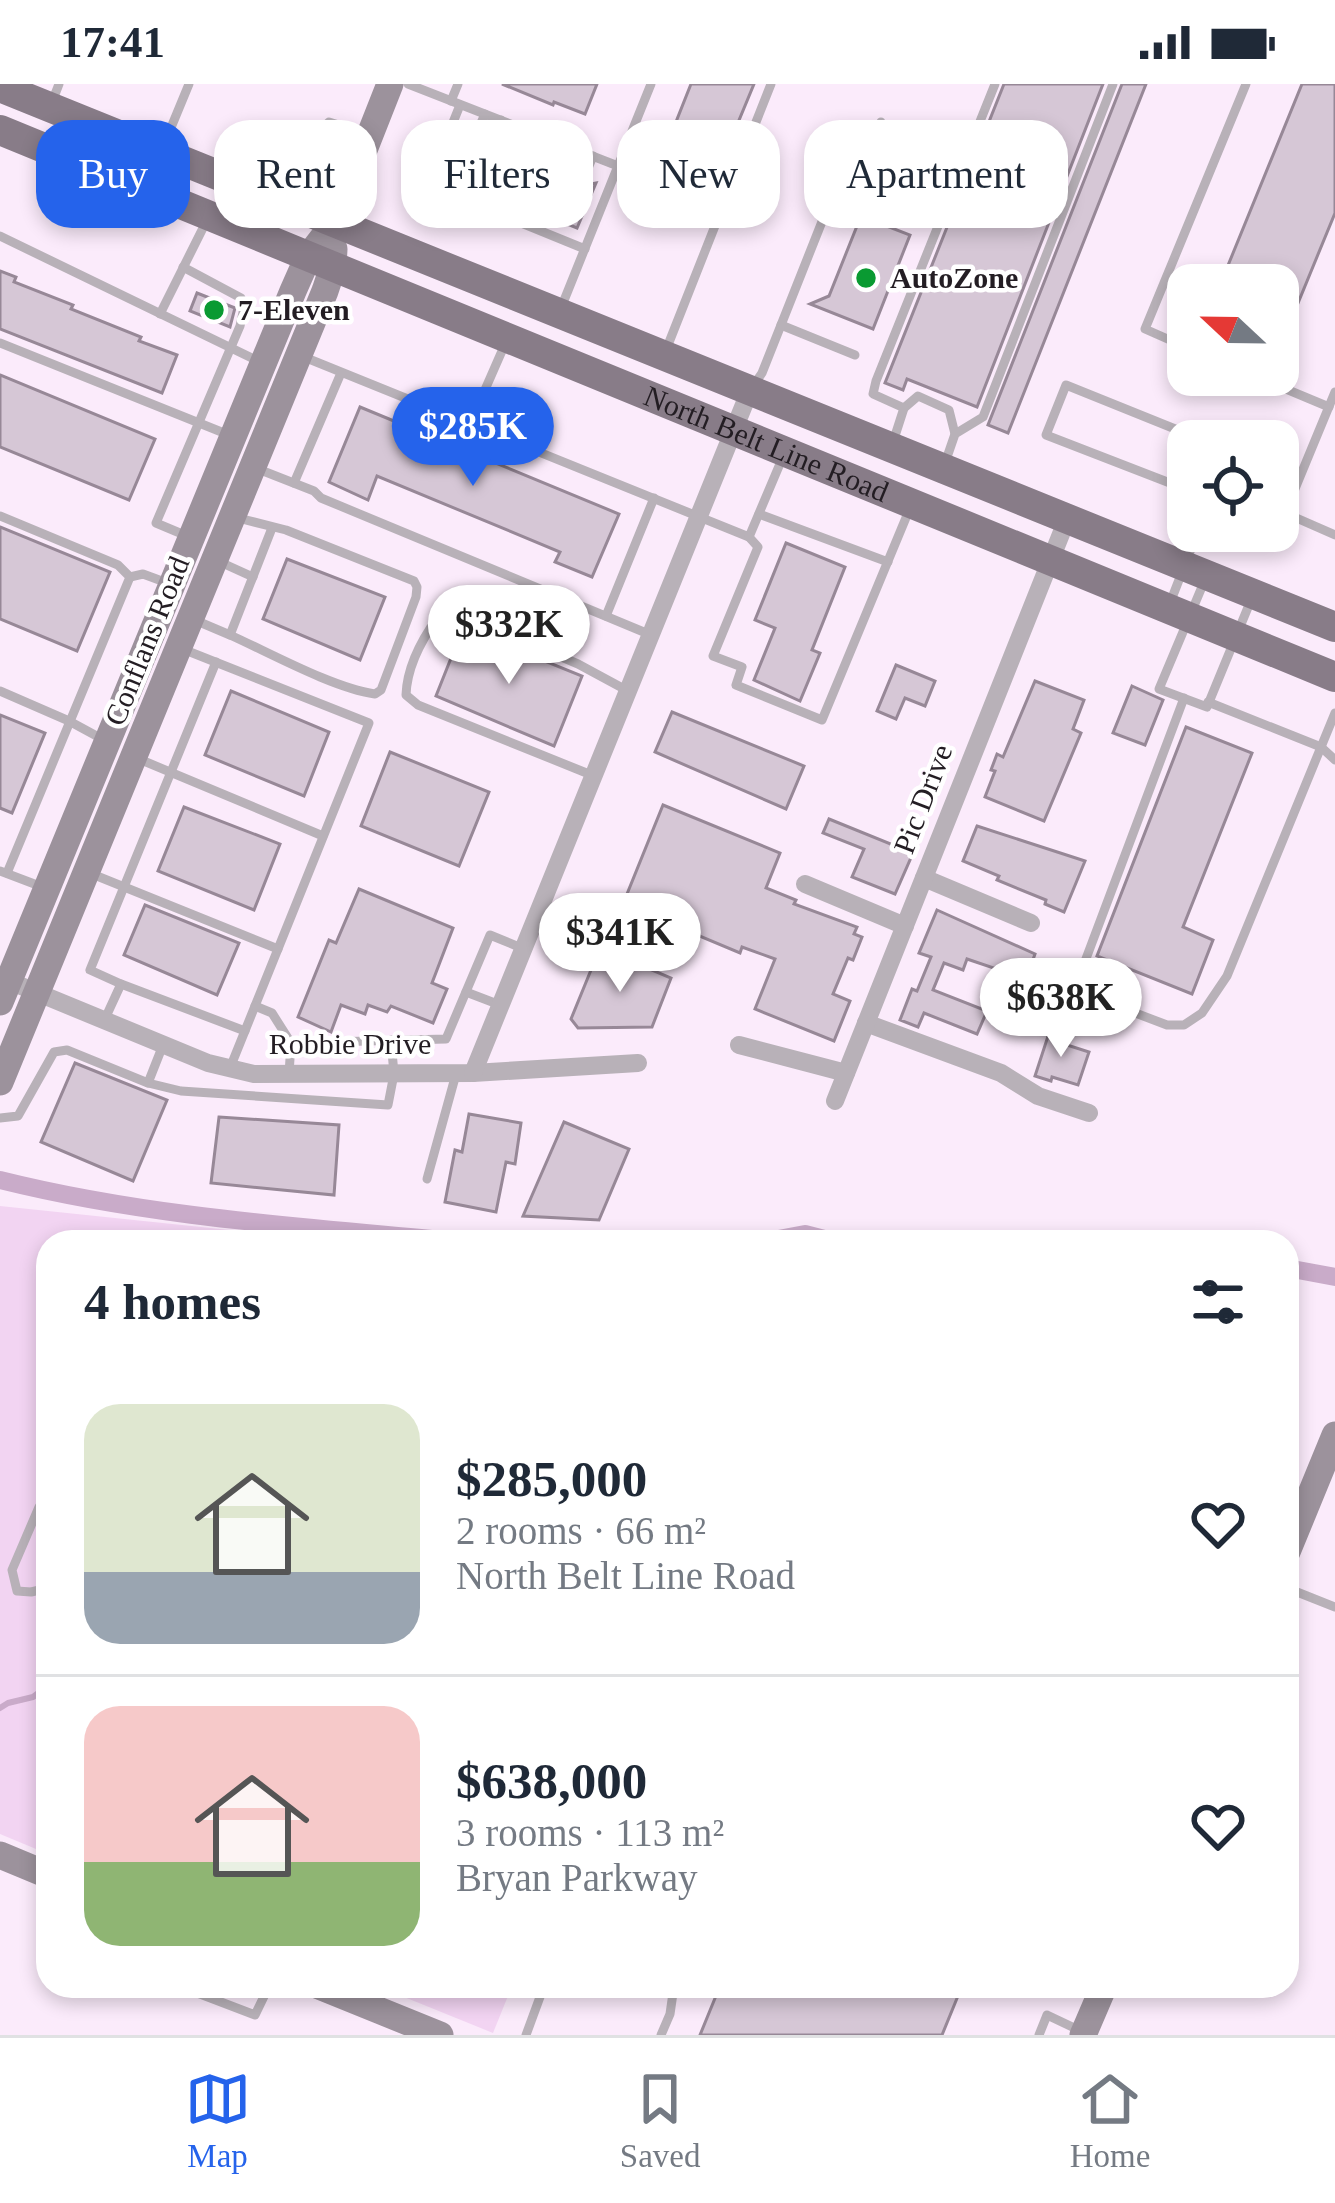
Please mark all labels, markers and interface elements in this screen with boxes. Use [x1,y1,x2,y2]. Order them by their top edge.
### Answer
text: 17:41 [60,17,165,67]
chip: Buy [36,120,190,228]
chip: Rent [214,120,377,228]
chip: Filters [401,120,593,228]
chip: New [617,120,780,228]
chip: Apartment [804,120,1068,228]
place label: AutoZone [890,261,1018,294]
north arrow [1167,264,1299,396]
map controls [1167,264,1299,552]
marker: AutoZone [853,265,879,291]
place label: 7-Eleven [238,293,350,326]
marker: 7-Eleven [201,297,227,323]
street label: North Belt Line Road [639,379,893,508]
pin: $285K [389,387,557,489]
text: $285K [419,404,527,447]
button: locate [1167,420,1299,552]
street label: Conflans Road [98,552,195,730]
pin: $332K [425,585,593,687]
text: $332K [455,602,563,645]
street label: Pic Drive [887,740,958,858]
pin: $341K [536,893,704,995]
text: $341K [566,910,674,953]
pin: $638K [977,958,1145,1060]
text: $638K [1007,975,1115,1018]
street label: Robbie Drive [269,1027,431,1060]
icon: filters [1185,1269,1251,1335]
text: 4 homes [84,1274,261,1330]
text: $285,000 [456,1451,647,1507]
icon: home [180,1452,324,1596]
icon: heart [1185,1491,1251,1557]
text: 2 rooms · 66 m² [456,1509,706,1552]
text: North Belt Line Road [456,1554,795,1597]
text: $638,000 [456,1753,647,1809]
icon: home [180,1754,324,1898]
icon: heart [1185,1793,1251,1859]
text: 3 rooms · 113 m² [456,1811,724,1854]
text: Bryan Parkway [456,1856,698,1899]
tab: Map [185,2066,251,2175]
tab: Saved [620,2066,700,2175]
tab: Home [1070,2066,1150,2175]

